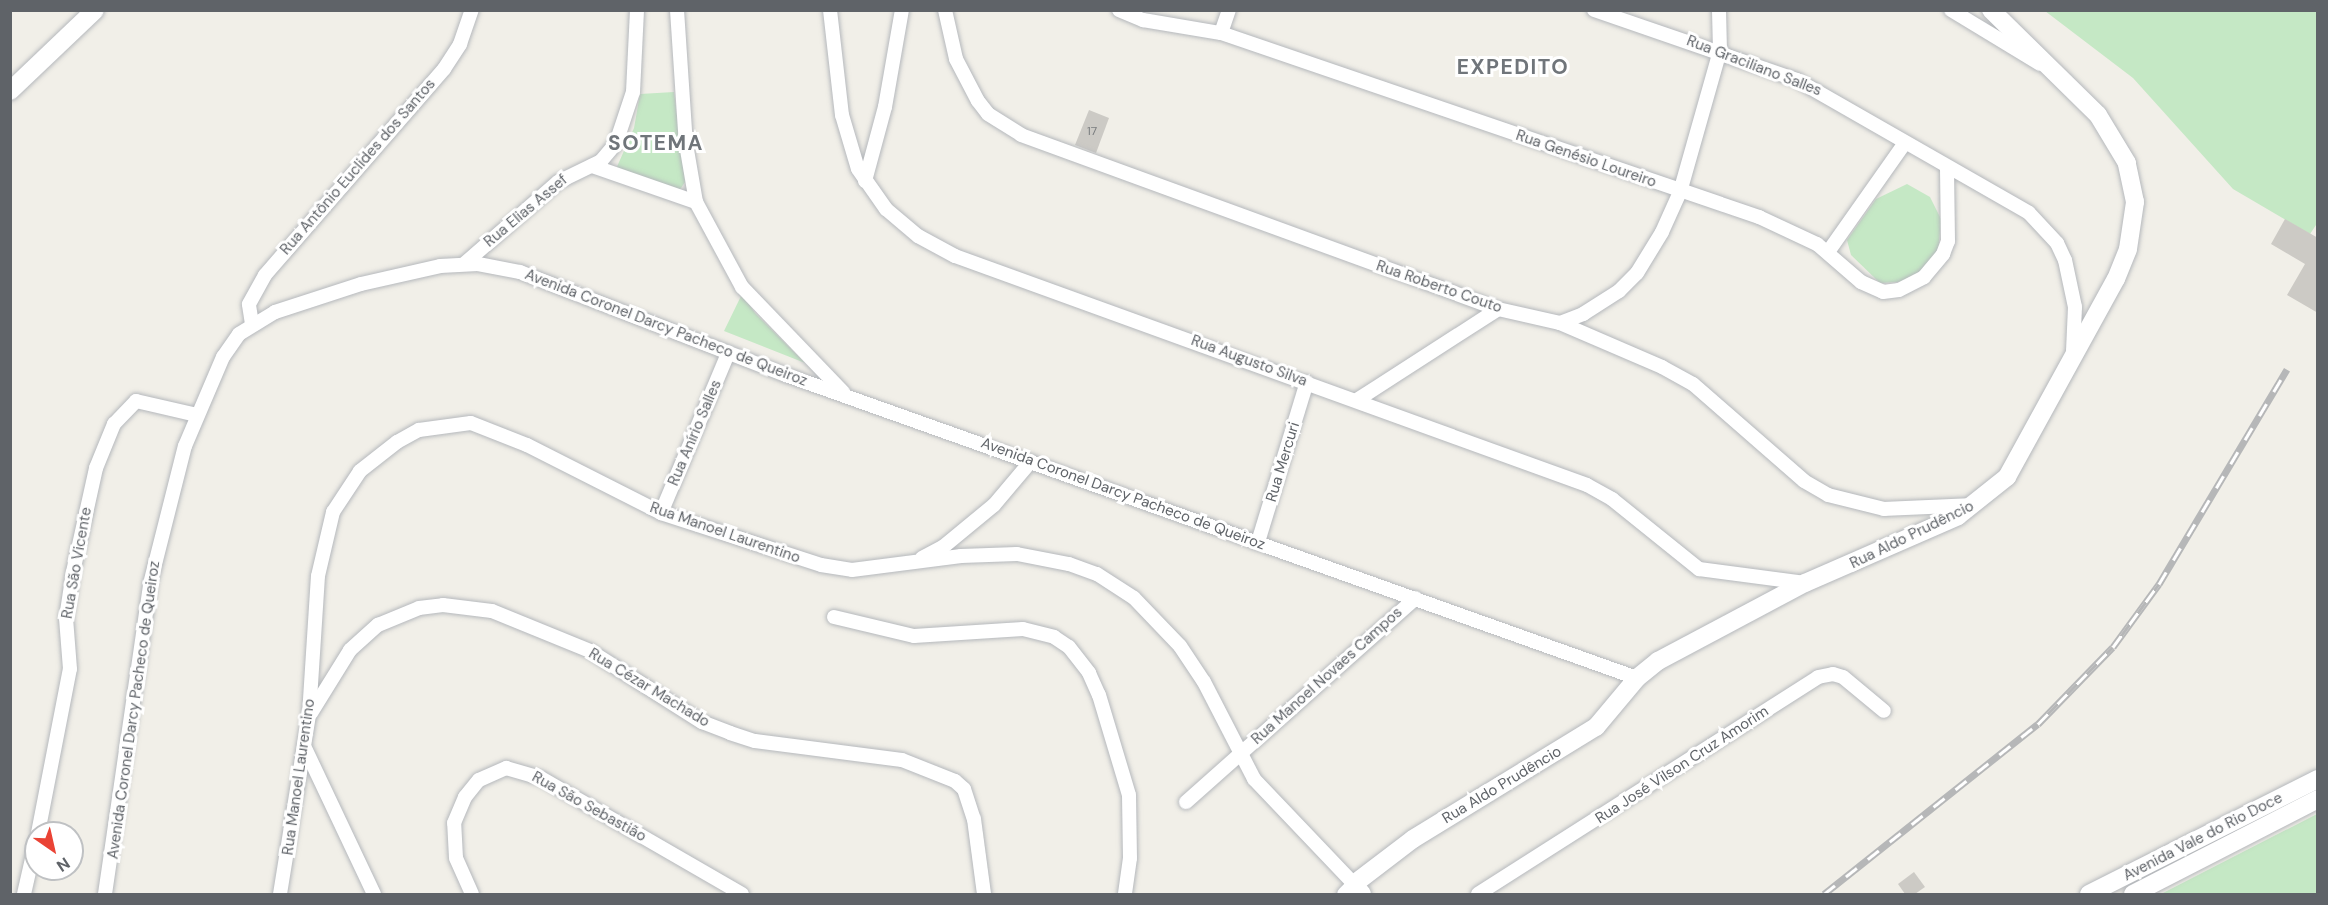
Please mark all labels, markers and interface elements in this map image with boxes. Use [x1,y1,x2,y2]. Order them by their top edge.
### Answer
street label: Rua Graciliano Salles [1684,32,1824,100]
district label: EXPEDITO [1457,54,1569,80]
street label: Rua Antônio Euclides dos Santos [277,75,439,259]
house number: 17 [1087,125,1097,139]
street label: Rua Genésio Loureiro [1513,127,1659,191]
district label: SOTEMA [608,130,704,156]
street label: Rua Elias Assef [481,171,571,251]
street label: Rua Roberto Couto [1374,257,1504,317]
street label: Avenida Coronel Darcy Pacheco de Queiroz [522,266,810,390]
street label: Rua Augusto Silva [1189,332,1309,390]
street label: Rua Anírio Salles [665,377,725,489]
street label: Rua Mercuri [1262,420,1304,504]
street label: Avenida Coronel Darcy Pacheco de Queiroz [979,434,1267,554]
street label: Rua Aldo Prudêncio [1847,497,1977,573]
street label: Rua Manoel Laurentino [647,499,803,567]
street label: Rua São Vicente [58,506,96,620]
street label: Avenida Coronel Darcy Pacheco de Queiroz [104,560,164,860]
street label: Rua Manoel Novaes Campos [1248,604,1406,748]
street label: Rua Cézar Machado [585,645,713,731]
street label: Rua Manoel Laurentino [279,698,319,856]
street label: Rua José Vilson Cruz Amorim [1592,702,1772,828]
street label: Rua Aldo Prudêncio [1439,742,1565,828]
street label: Rua São Sebastião [529,768,649,846]
street label: Avenida Vale do Rio Doce [2120,789,2286,885]
north arrow [24,821,84,881]
text: N [53,853,74,877]

